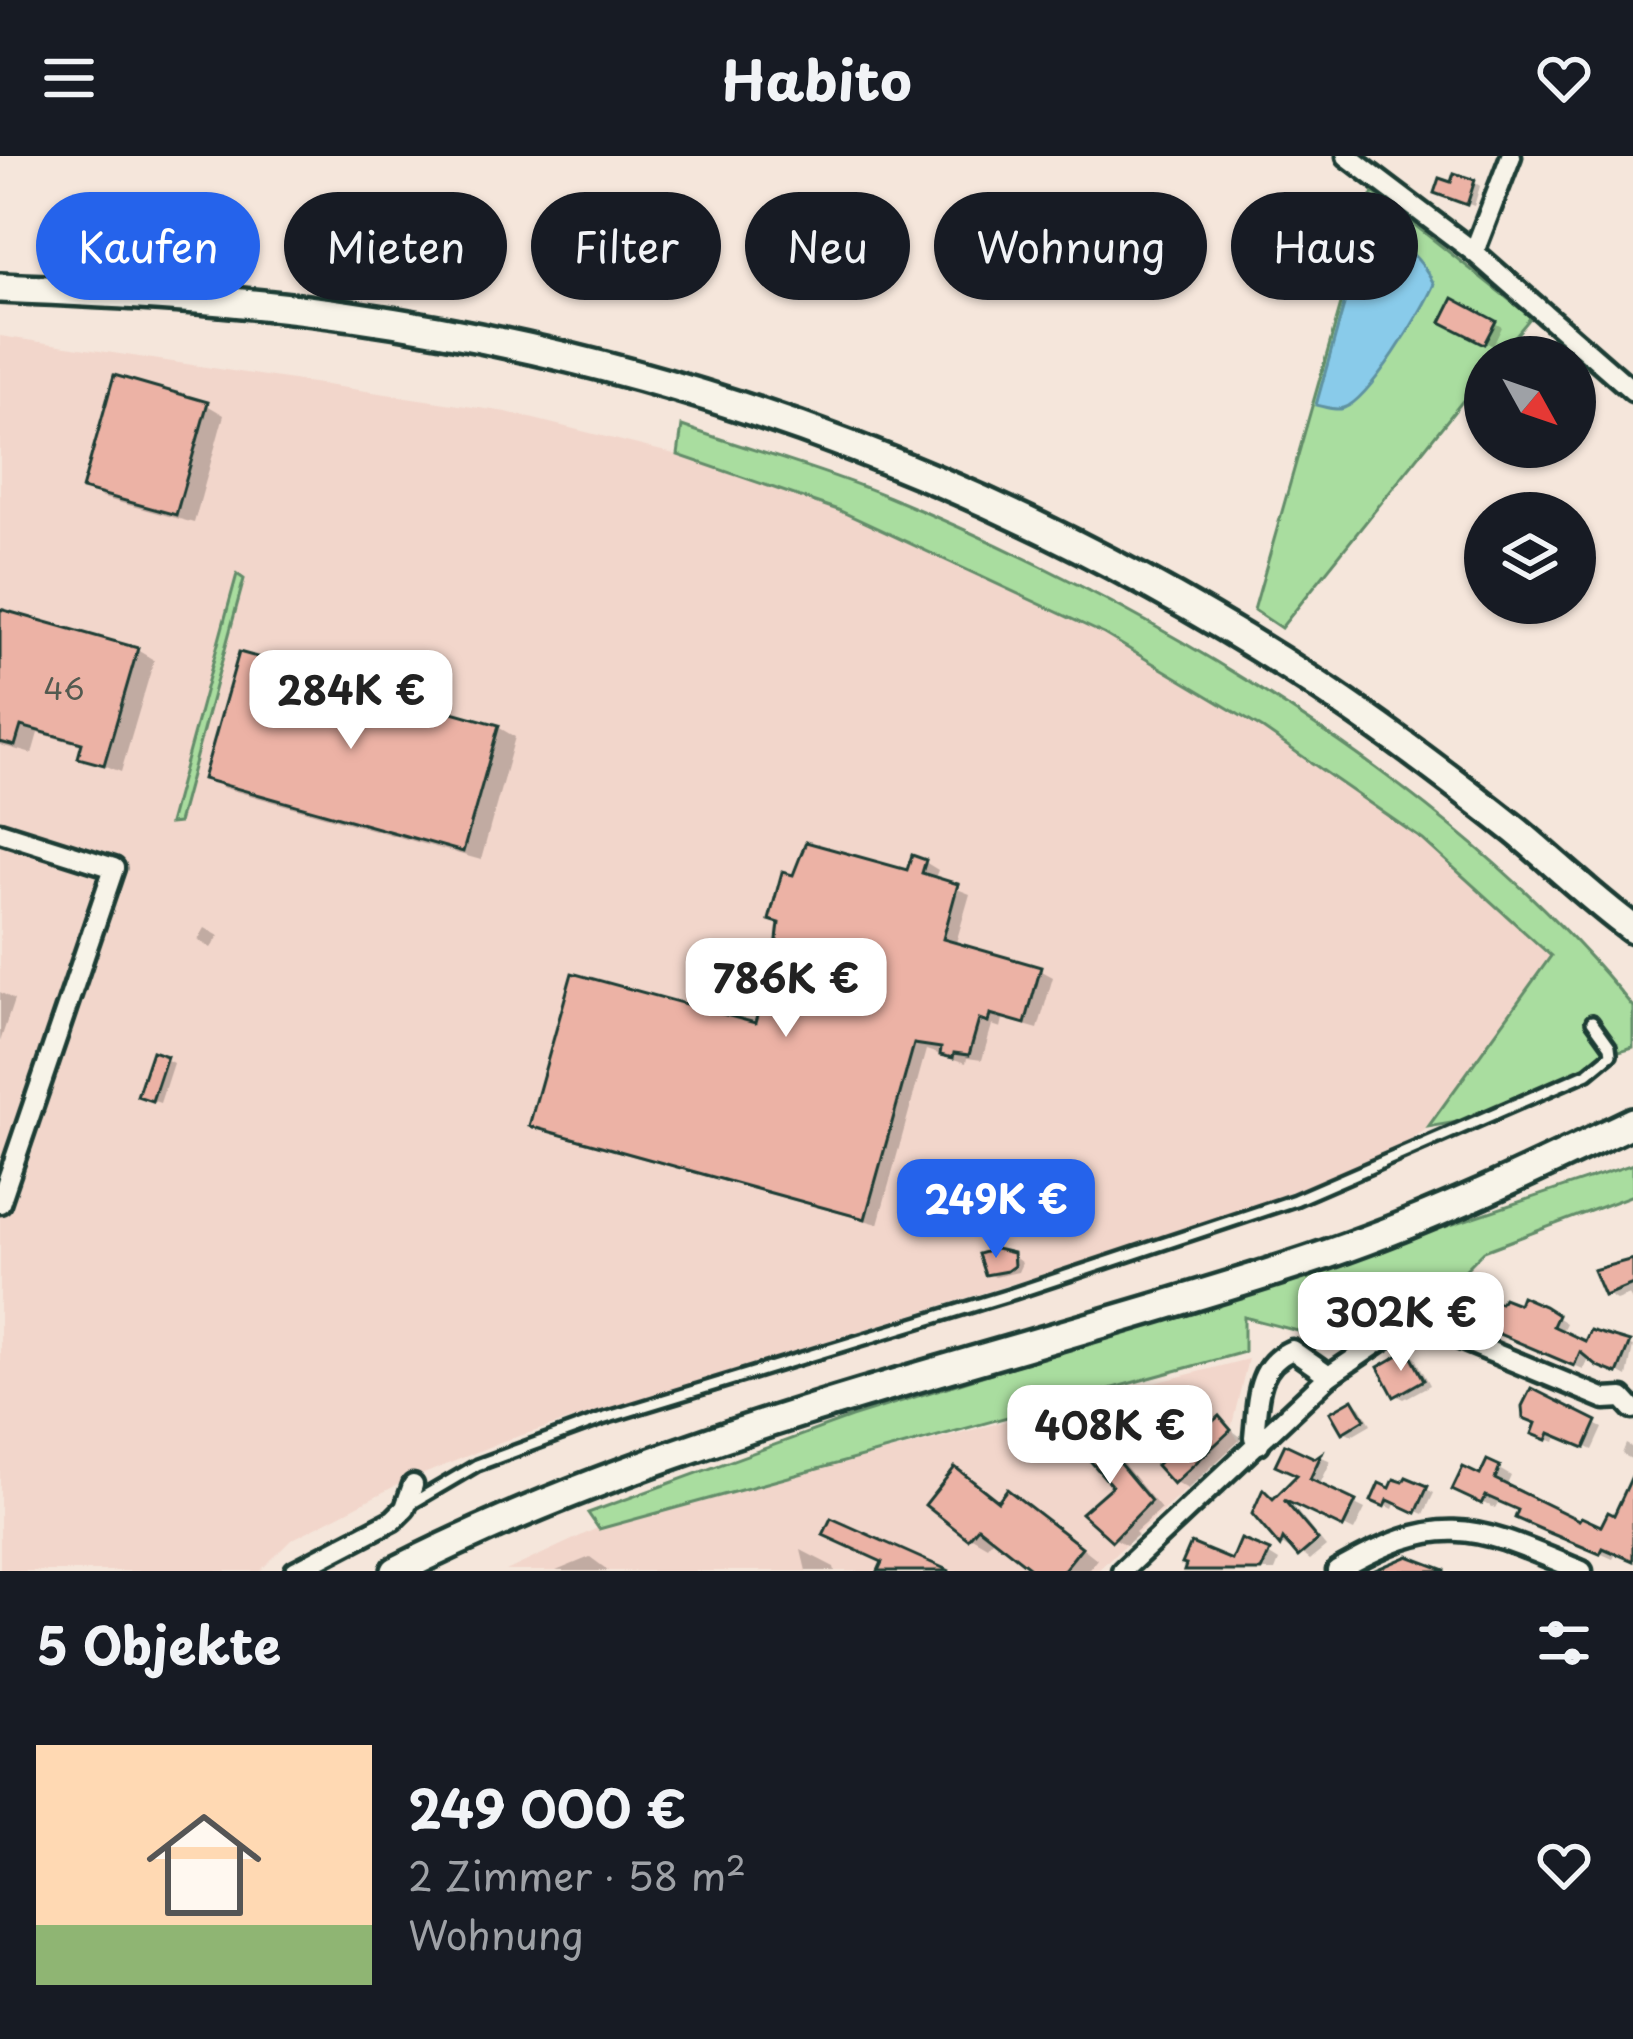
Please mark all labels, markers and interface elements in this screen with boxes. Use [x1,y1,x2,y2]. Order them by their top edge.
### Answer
text: Habito [721,38,912,119]
icon: menu [36,45,102,111]
icon: heart [1531,45,1597,111]
chip: Kaufen [36,192,260,300]
chip: Mieten [284,192,507,300]
chip: Filter [531,192,721,300]
chip: Neu [745,192,910,300]
chip: Wohnung [934,192,1207,300]
chip: Haus [1231,192,1418,300]
north arrow [1464,336,1596,468]
map controls [1464,336,1596,624]
button: layers [1464,492,1596,624]
pin: 284K € [253,650,449,752]
text: 284K € [276,659,426,718]
house number: 46 [44,665,84,710]
pin: 786K € [688,938,884,1040]
text: 786K € [713,947,859,1006]
pin: 249K € [898,1159,1094,1261]
text: 249K € [924,1168,1068,1227]
pin: 302K € [1303,1272,1499,1374]
text: 302K € [1325,1281,1477,1340]
pin: 408K € [1012,1385,1208,1487]
text: 408K € [1034,1394,1186,1453]
text: 5 Objekte [36,1605,281,1682]
icon: filters [1531,1610,1597,1676]
text: 249 000 € [408,1768,686,1845]
icon: home [132,1793,276,1937]
icon: heart [1531,1832,1597,1898]
text: 2 Zimmer · 58 m² [408,1845,746,1904]
text: Wohnung [408,1904,584,1963]

